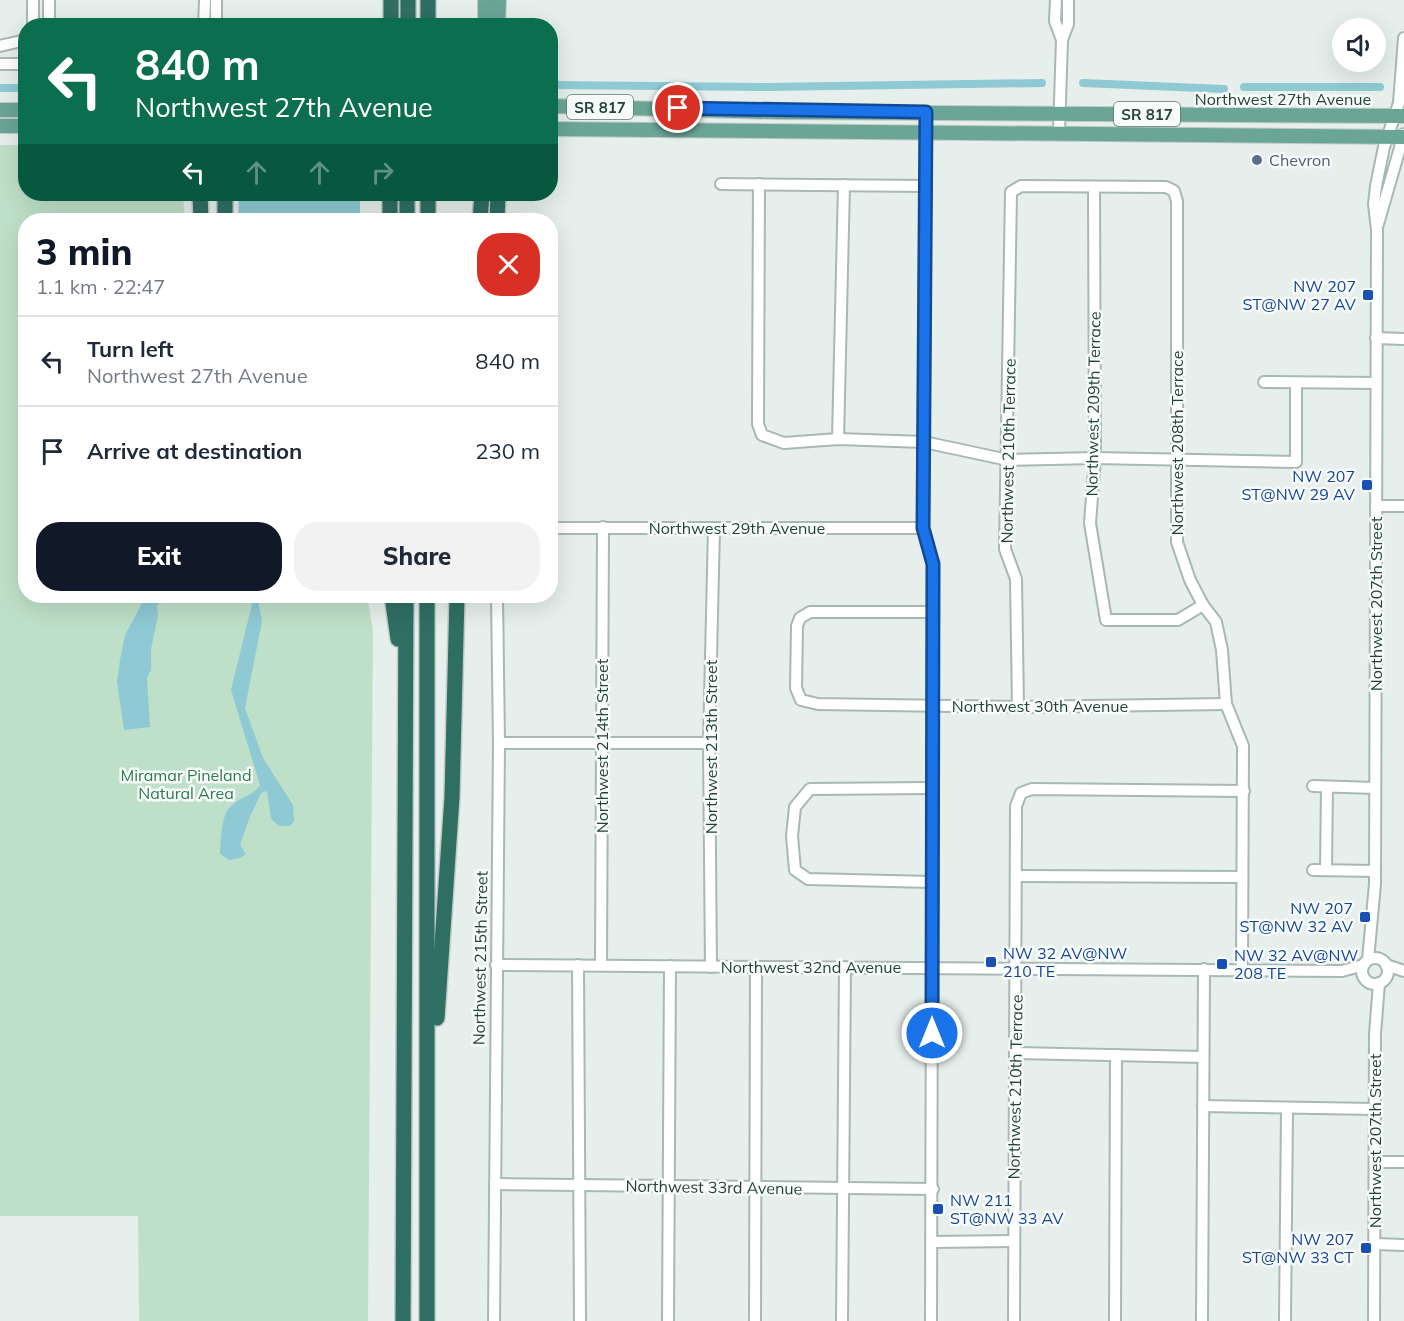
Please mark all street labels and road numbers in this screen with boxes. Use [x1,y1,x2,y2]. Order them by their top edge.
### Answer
street label: Northwest 27th Avenue [1195,89,1371,109]
road number: SR 817 [567,95,633,119]
road number: SR 817 [1114,102,1180,126]
street label: Northwest 209th Terrace [1081,311,1105,497]
street label: Northwest 208th Terrace [1167,350,1187,536]
street label: Northwest 210th Terrace [996,358,1020,544]
street label: Northwest 207th Street [1366,516,1386,691]
street label: Northwest 29th Avenue [649,518,825,538]
street label: Northwest 214th Street [592,658,612,833]
street label: Northwest 213th Street [701,659,721,834]
street label: Northwest 30th Avenue [952,696,1128,716]
street label: Northwest 215th Street [468,870,492,1045]
street label: Northwest 32nd Avenue [721,957,901,977]
street label: Northwest 210th Terrace [1003,994,1027,1180]
street label: Northwest 207th Street [1365,1053,1385,1228]
street label: Northwest 33rd Avenue [625,1175,803,1199]

